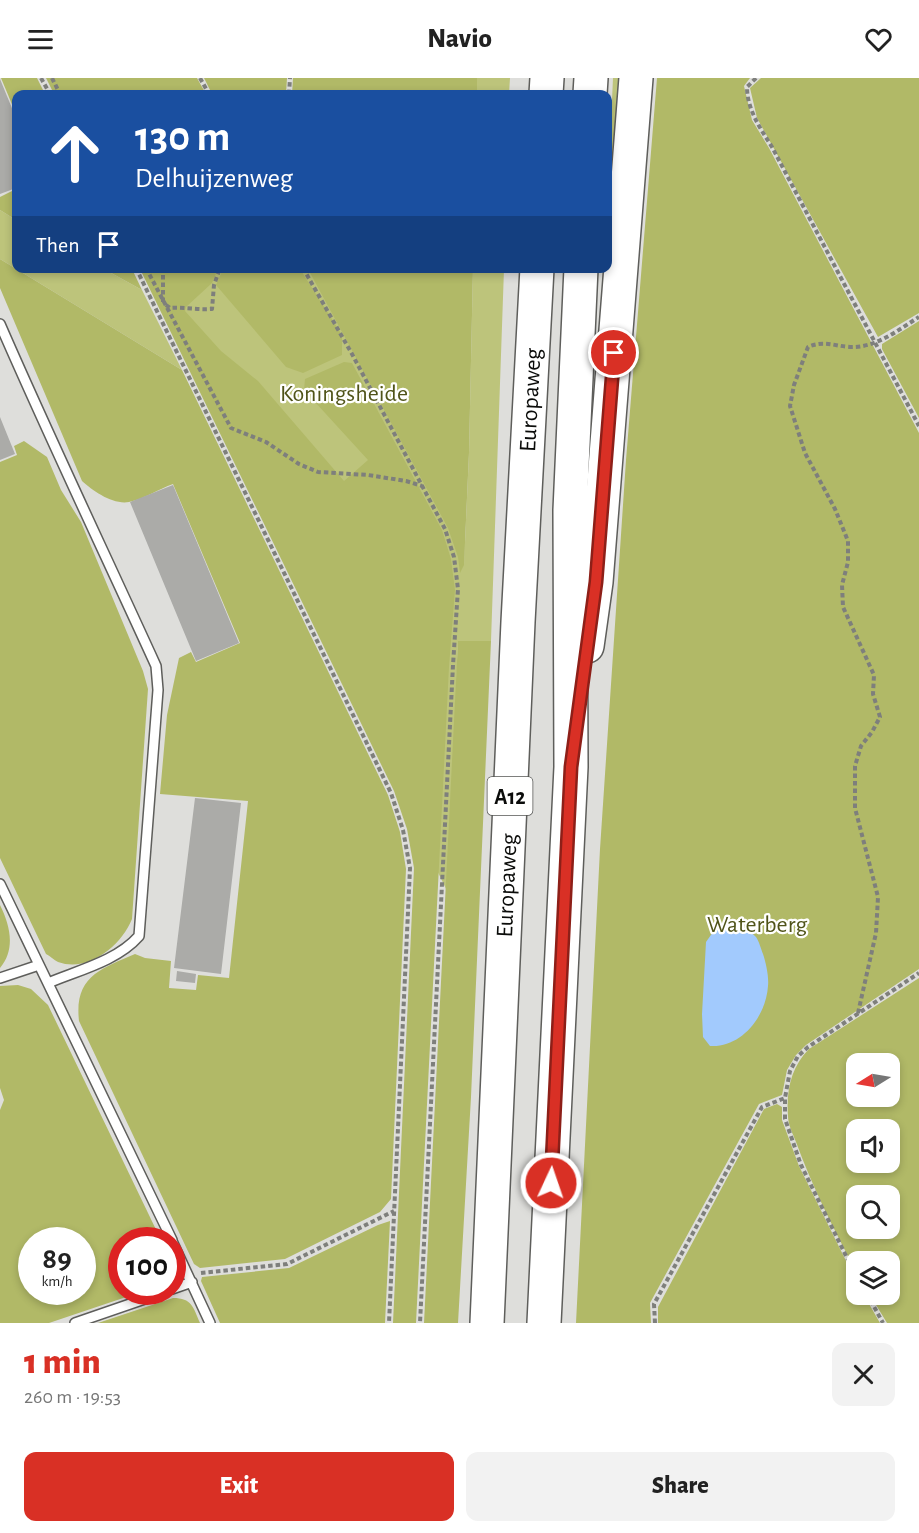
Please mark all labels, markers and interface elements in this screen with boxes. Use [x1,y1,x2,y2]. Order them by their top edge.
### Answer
icon: menu [24,23,57,56]
icon: heart [862,23,895,56]
text: Navio [427,25,492,52]
icon: ahead [36,114,114,192]
text: 130 m [135,116,230,158]
text: Delhuijzenweg [135,165,293,192]
icon: arrive [92,228,125,261]
text: Then [36,234,80,256]
pin [588,327,639,378]
icon: arrive [597,336,630,369]
street label: Europaweg [516,347,546,453]
park label: Koningsheide [280,382,408,406]
road number: A12 [488,777,532,815]
street label: Europaweg [493,833,522,938]
park label: Waterberg [707,913,807,937]
north arrow [846,1053,900,1107]
map controls [846,1053,900,1305]
button: sound [846,1119,900,1173]
position arrow [519,1151,583,1215]
button: search [846,1185,900,1239]
speed limit sign: 100 [108,1227,186,1305]
text: 89 [42,1244,72,1274]
button: layers [846,1251,900,1305]
text: km/h [42,1274,72,1289]
button: close [832,1343,895,1406]
text: 1 min [24,1344,101,1380]
text: 260 m · 19:53 [24,1387,121,1407]
button: Exit [24,1452,454,1521]
button: Share [466,1452,895,1521]

